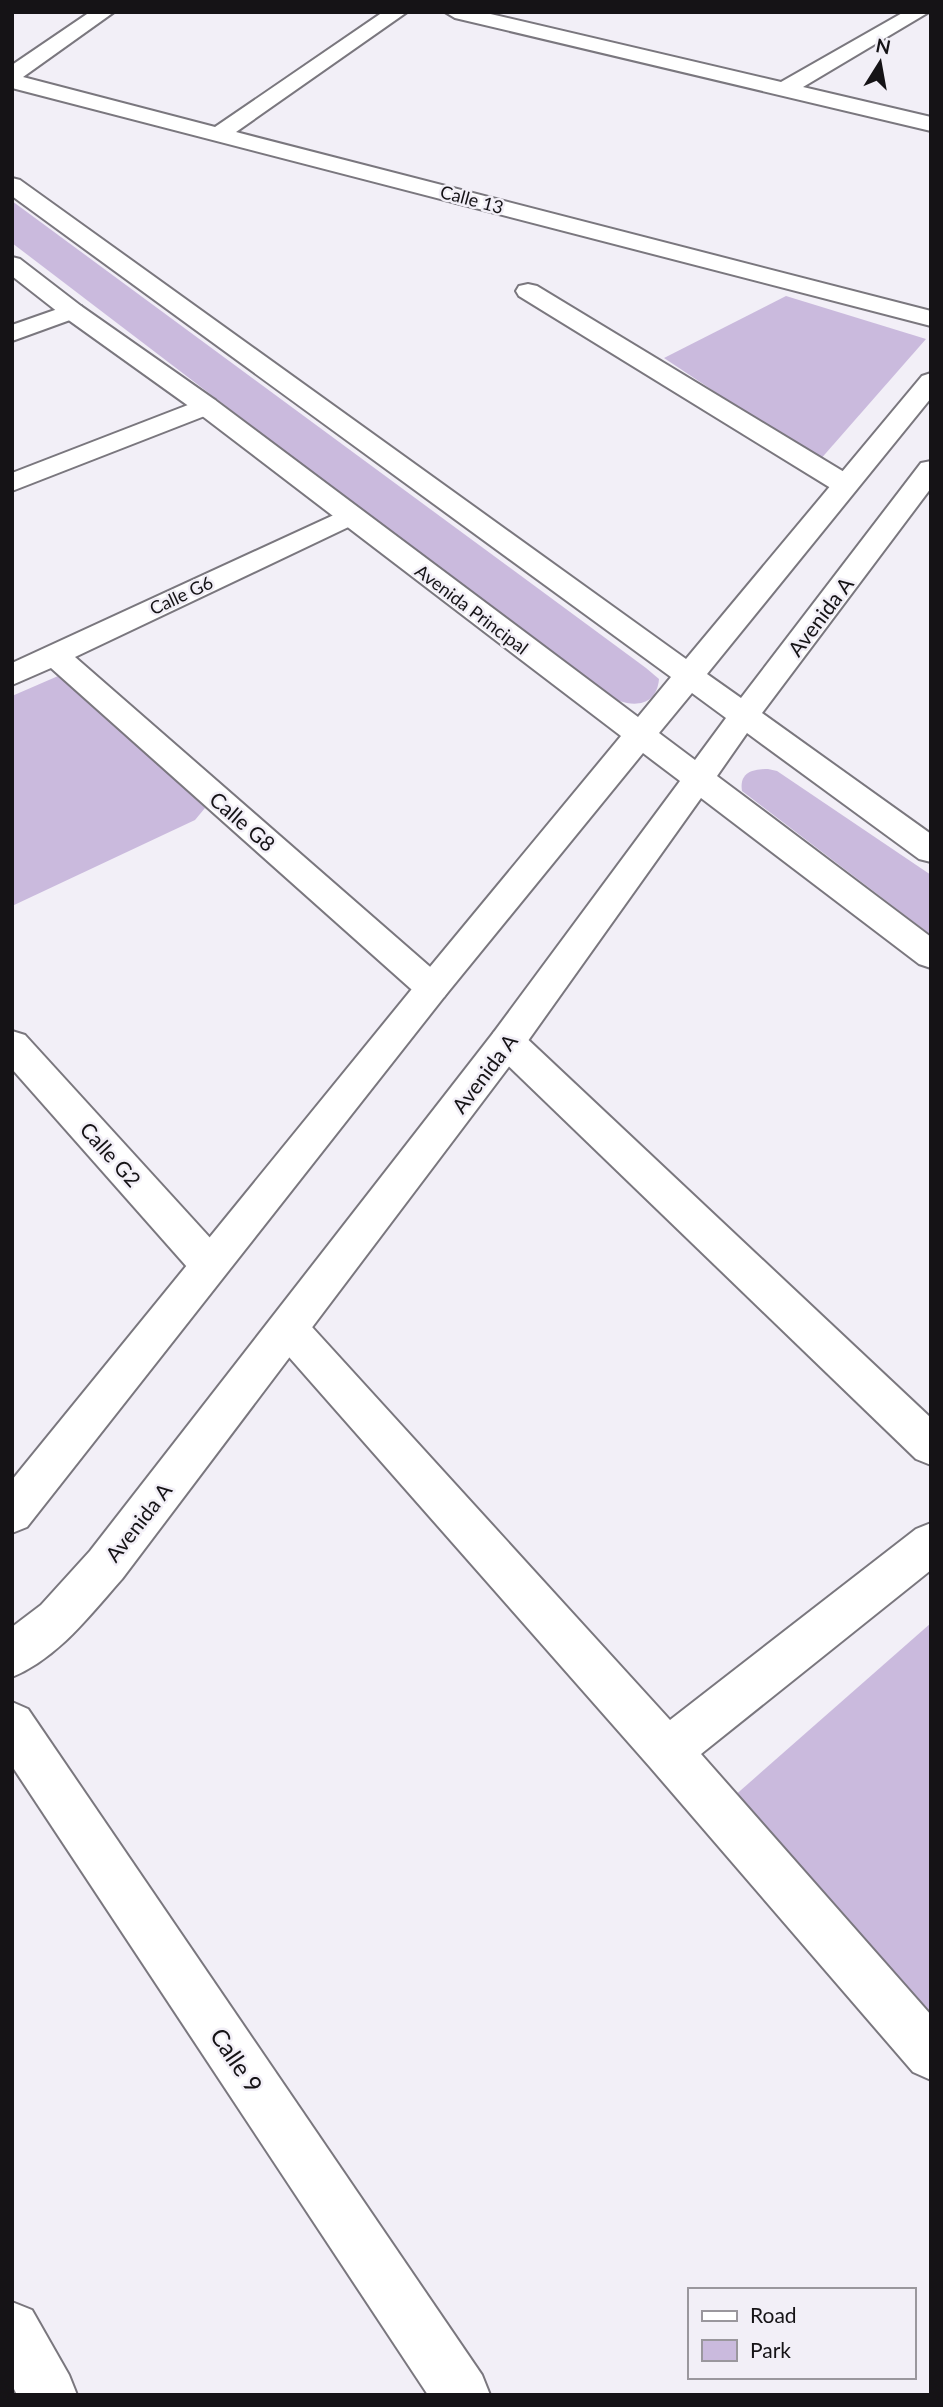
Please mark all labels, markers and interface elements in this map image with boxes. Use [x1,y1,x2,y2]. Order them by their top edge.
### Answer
north arrow [845,28,915,98]
text: N [874,33,893,59]
street label: Calle 13 [438,180,506,218]
street label: Avenida Principal [411,559,533,659]
street label: Calle G6 [146,571,216,619]
street label: Avenida A [782,571,858,661]
street label: Calle G8 [205,786,281,856]
street label: Avenida A [446,1028,522,1118]
street label: Calle G2 [75,1117,147,1191]
street label: Avenida A [100,1477,177,1566]
street label: Calle 9 [205,2022,269,2098]
legend [688,2288,915,2379]
text: Road [750,2302,797,2327]
text: Park [750,2337,791,2362]

